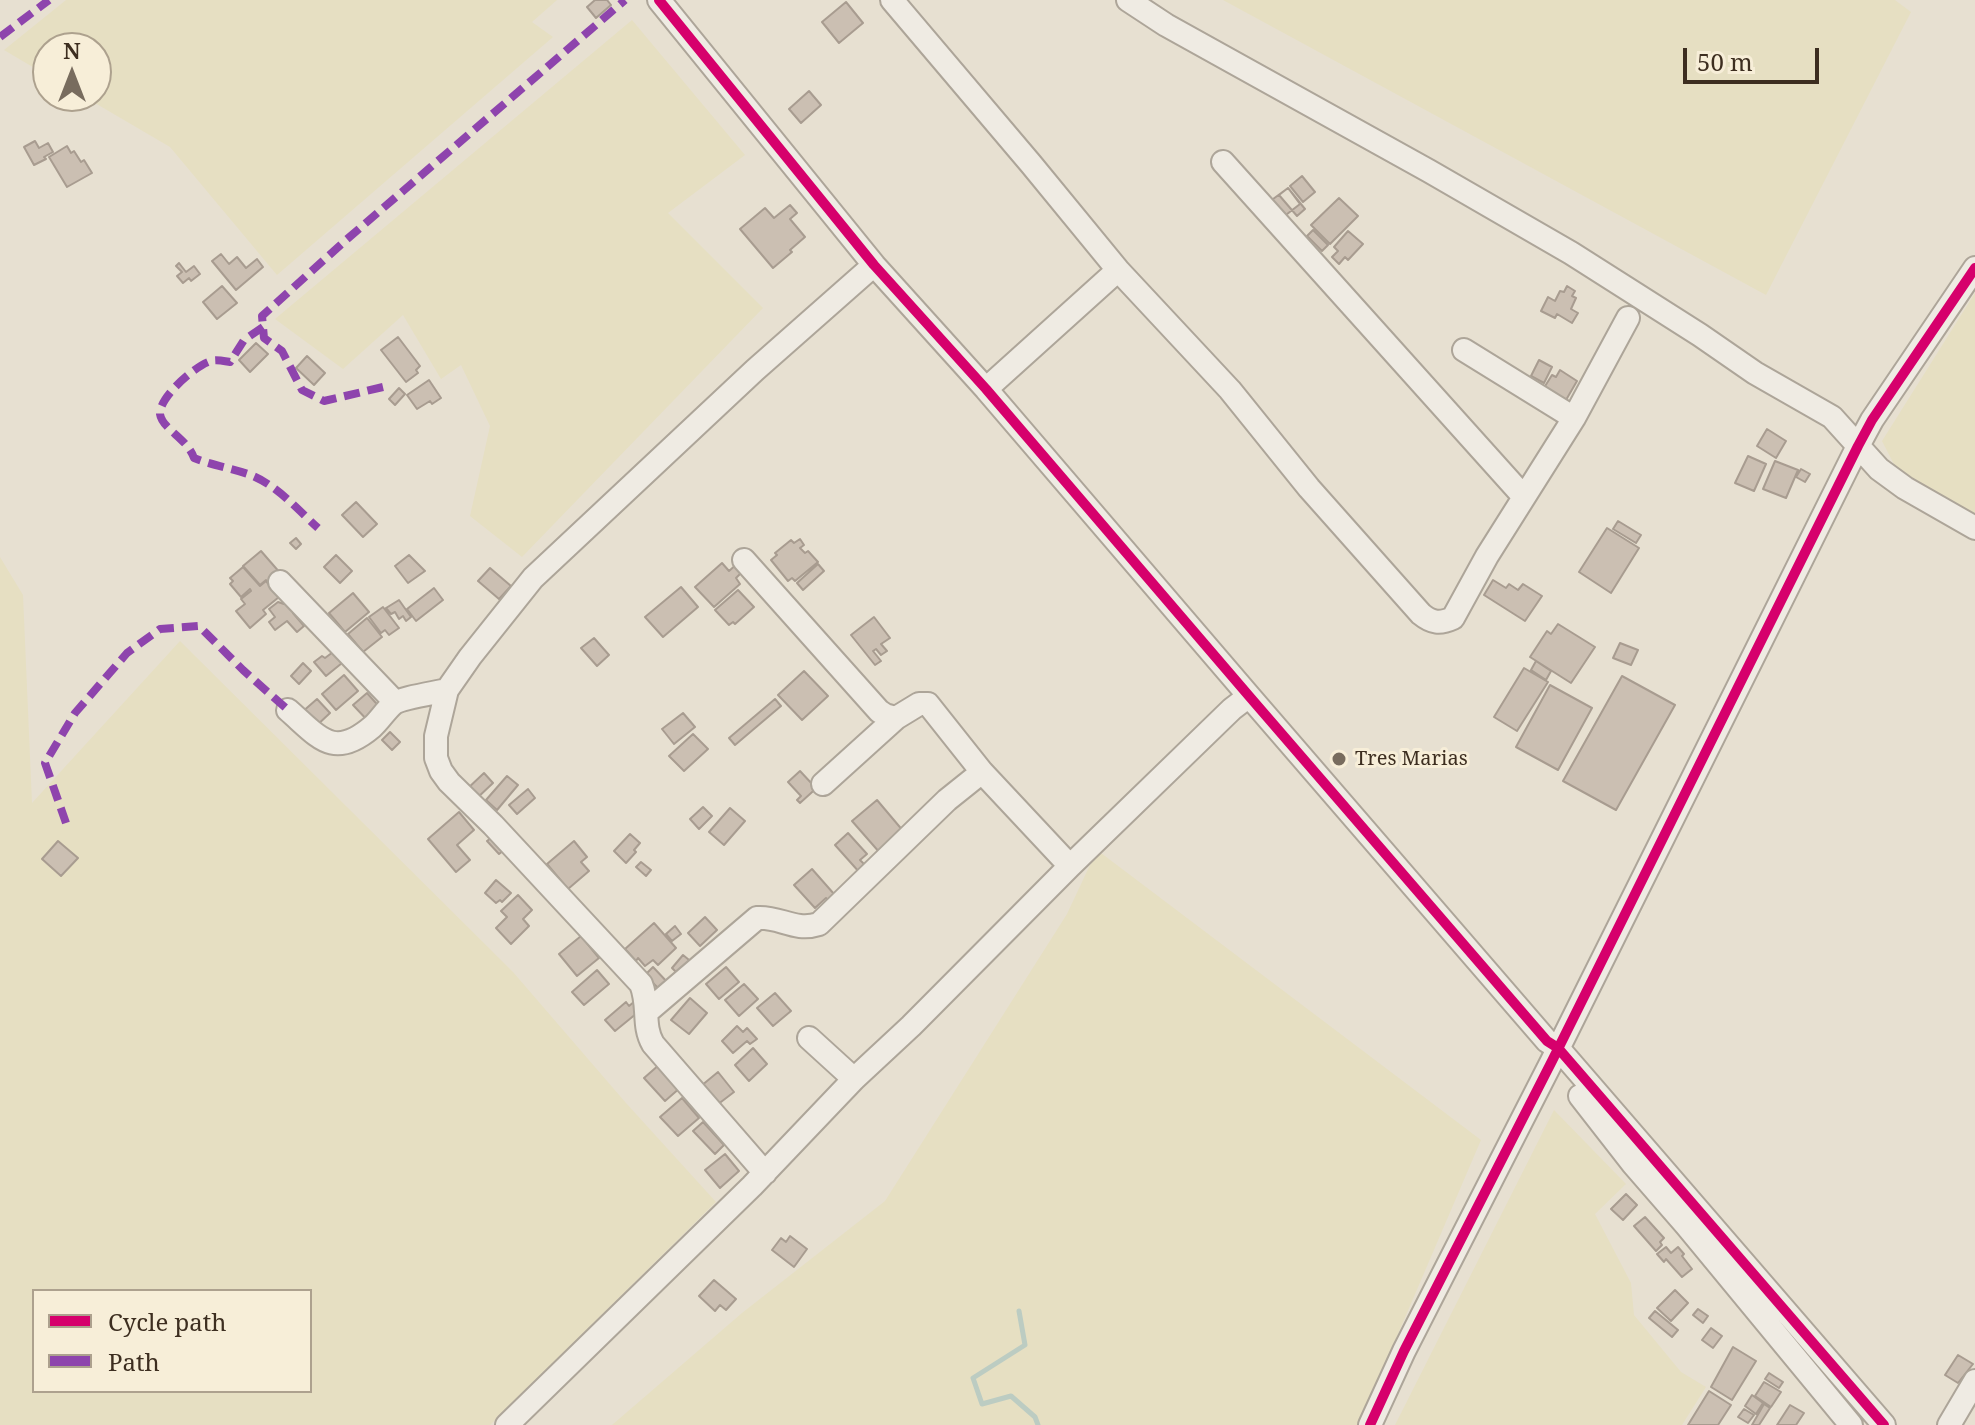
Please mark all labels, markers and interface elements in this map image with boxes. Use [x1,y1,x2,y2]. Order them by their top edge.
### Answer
north arrow [32,32,112,112]
scale bar [1687,32,1823,82]
text: N [63,35,81,65]
text: 50 m [1697,45,1753,78]
place label: Tres Marias [1355,747,1468,771]
marker: Tres Marias [1330,750,1348,768]
legend [32,1289,312,1393]
text: Cycle path [108,1305,227,1338]
text: Path [108,1345,160,1378]

